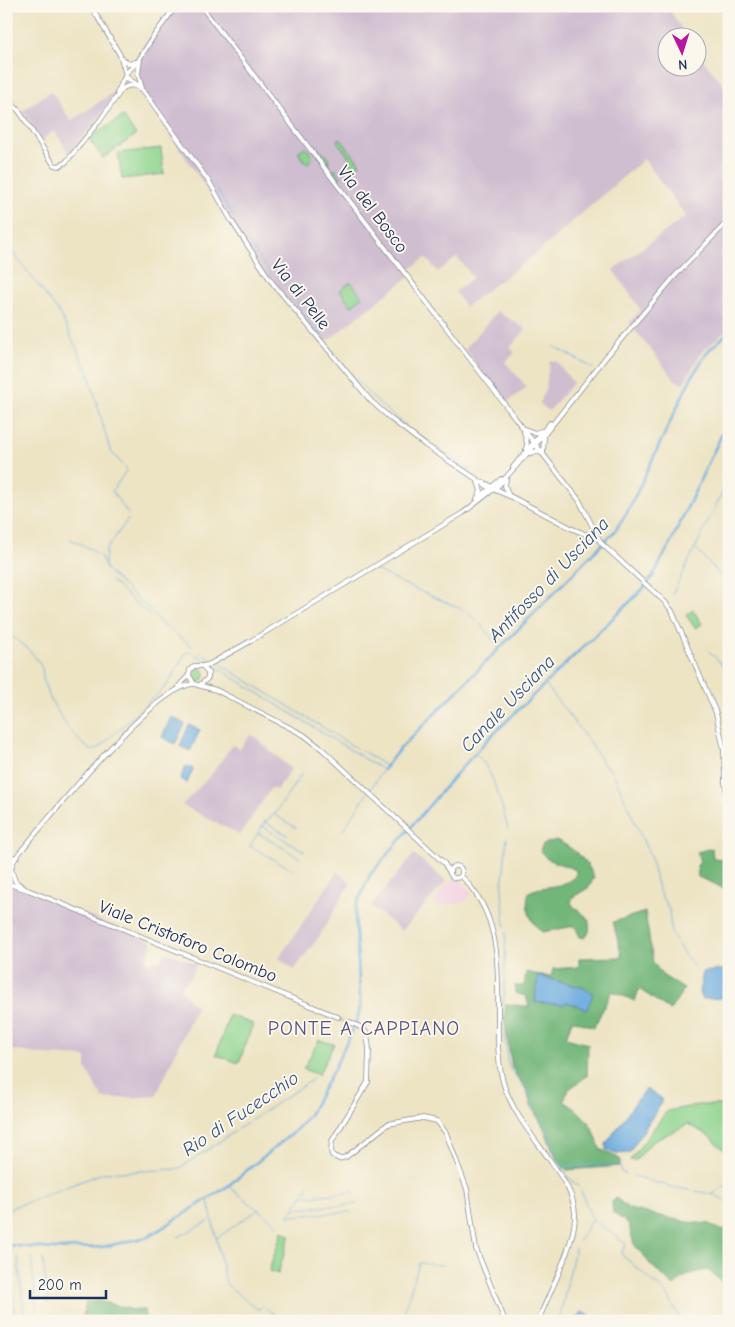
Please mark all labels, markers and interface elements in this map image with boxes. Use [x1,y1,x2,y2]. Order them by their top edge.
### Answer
north arrow [658,28,708,78]
text: N [678,56,688,73]
street label: Via del Bosco [333,162,412,257]
street label: Via di Pelle [266,255,335,334]
water label: Antifosso di Usciana [483,513,614,647]
water label: Canale Usciana [456,650,560,757]
street label: Viale Cristoforo Colombo [96,896,280,987]
district label: PONTE A CAPPIANO [268,1017,460,1040]
water label: Rio di Fucecchio [178,1067,303,1161]
scale bar [30,1267,106,1299]
text: 200 m [38,1276,82,1294]

